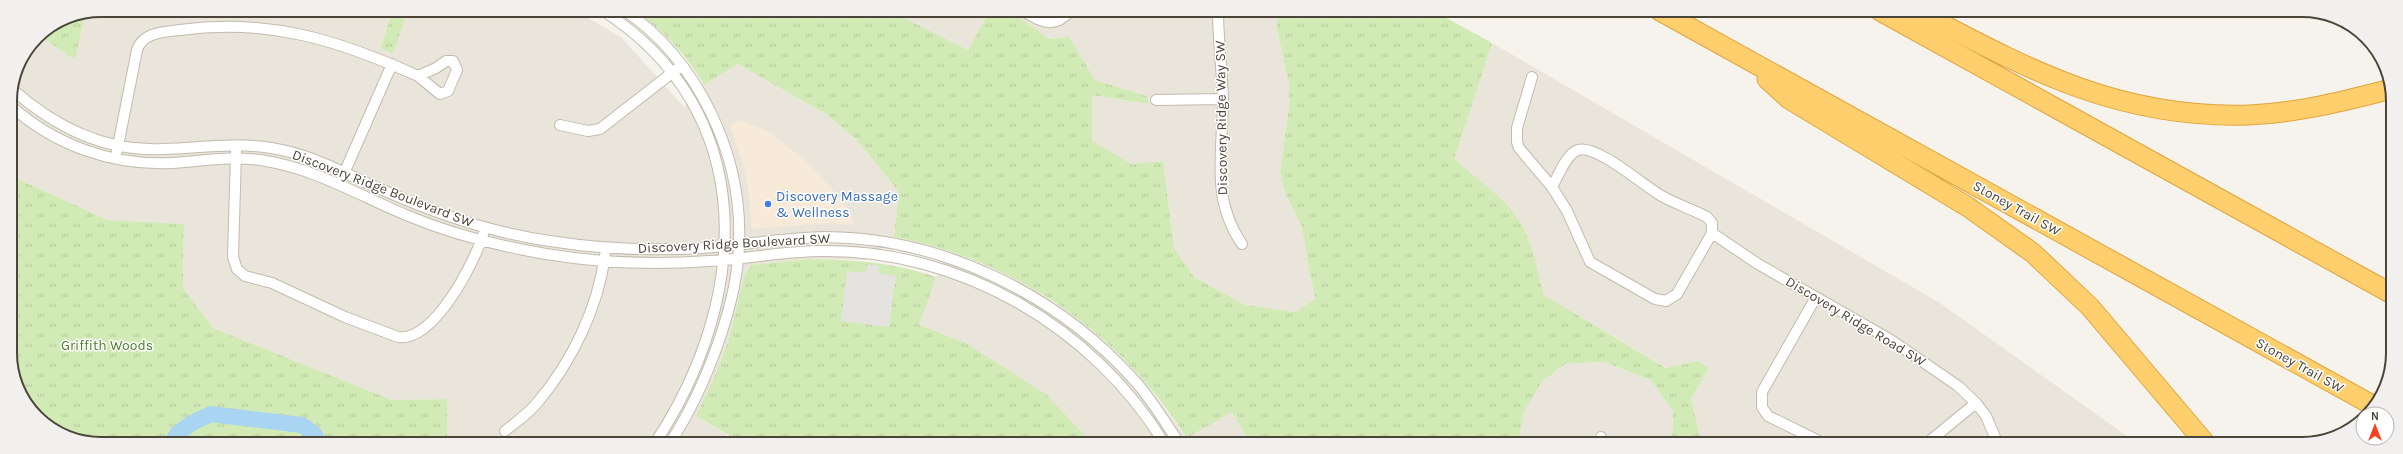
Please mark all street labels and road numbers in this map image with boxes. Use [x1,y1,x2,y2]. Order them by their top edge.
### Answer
street label: Discovery Ridge Way SW [1212,40,1231,196]
street label: Discovery Ridge Boulevard SW [290,146,476,231]
street label: Stoney Trail SW [1970,177,2064,240]
street label: Discovery Ridge Boulevard SW [637,230,831,257]
street label: Discovery Ridge Road SW [1782,273,1929,370]
street label: Stoney Trail SW [2253,334,2347,397]

